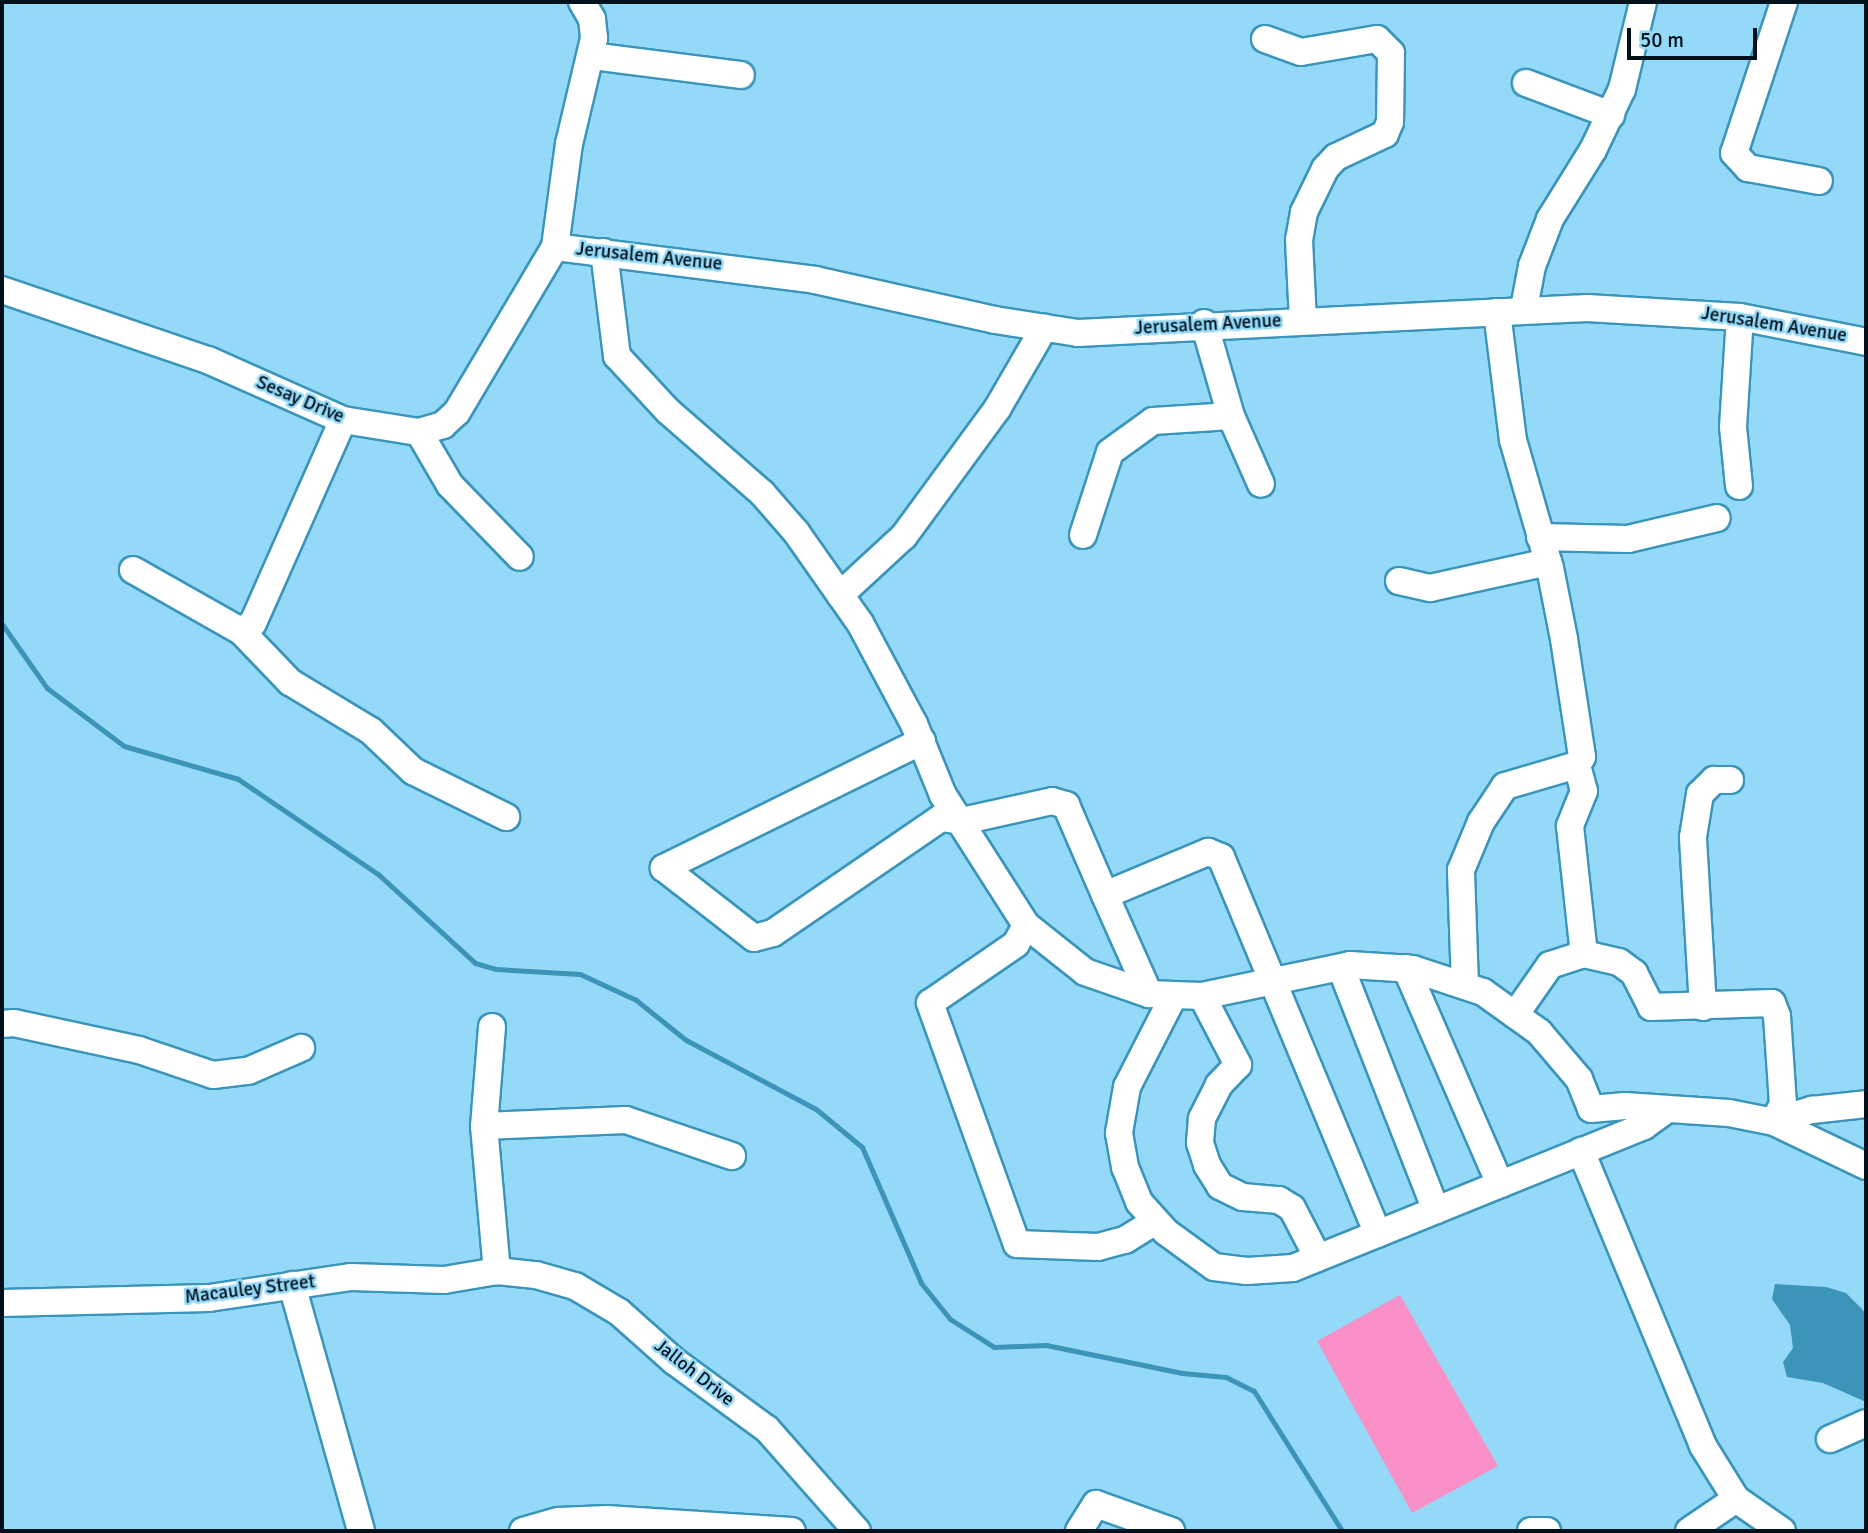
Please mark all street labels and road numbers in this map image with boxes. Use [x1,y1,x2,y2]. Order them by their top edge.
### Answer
street label: Jerusalem Avenue [575,238,723,276]
street label: Jerusalem Avenue [1700,302,1848,348]
street label: Jerusalem Avenue [1134,310,1282,340]
street label: Sesay Drive [253,371,347,429]
street label: Macauley Street [184,1271,316,1309]
street label: Jalloh Drive [649,1335,739,1411]

